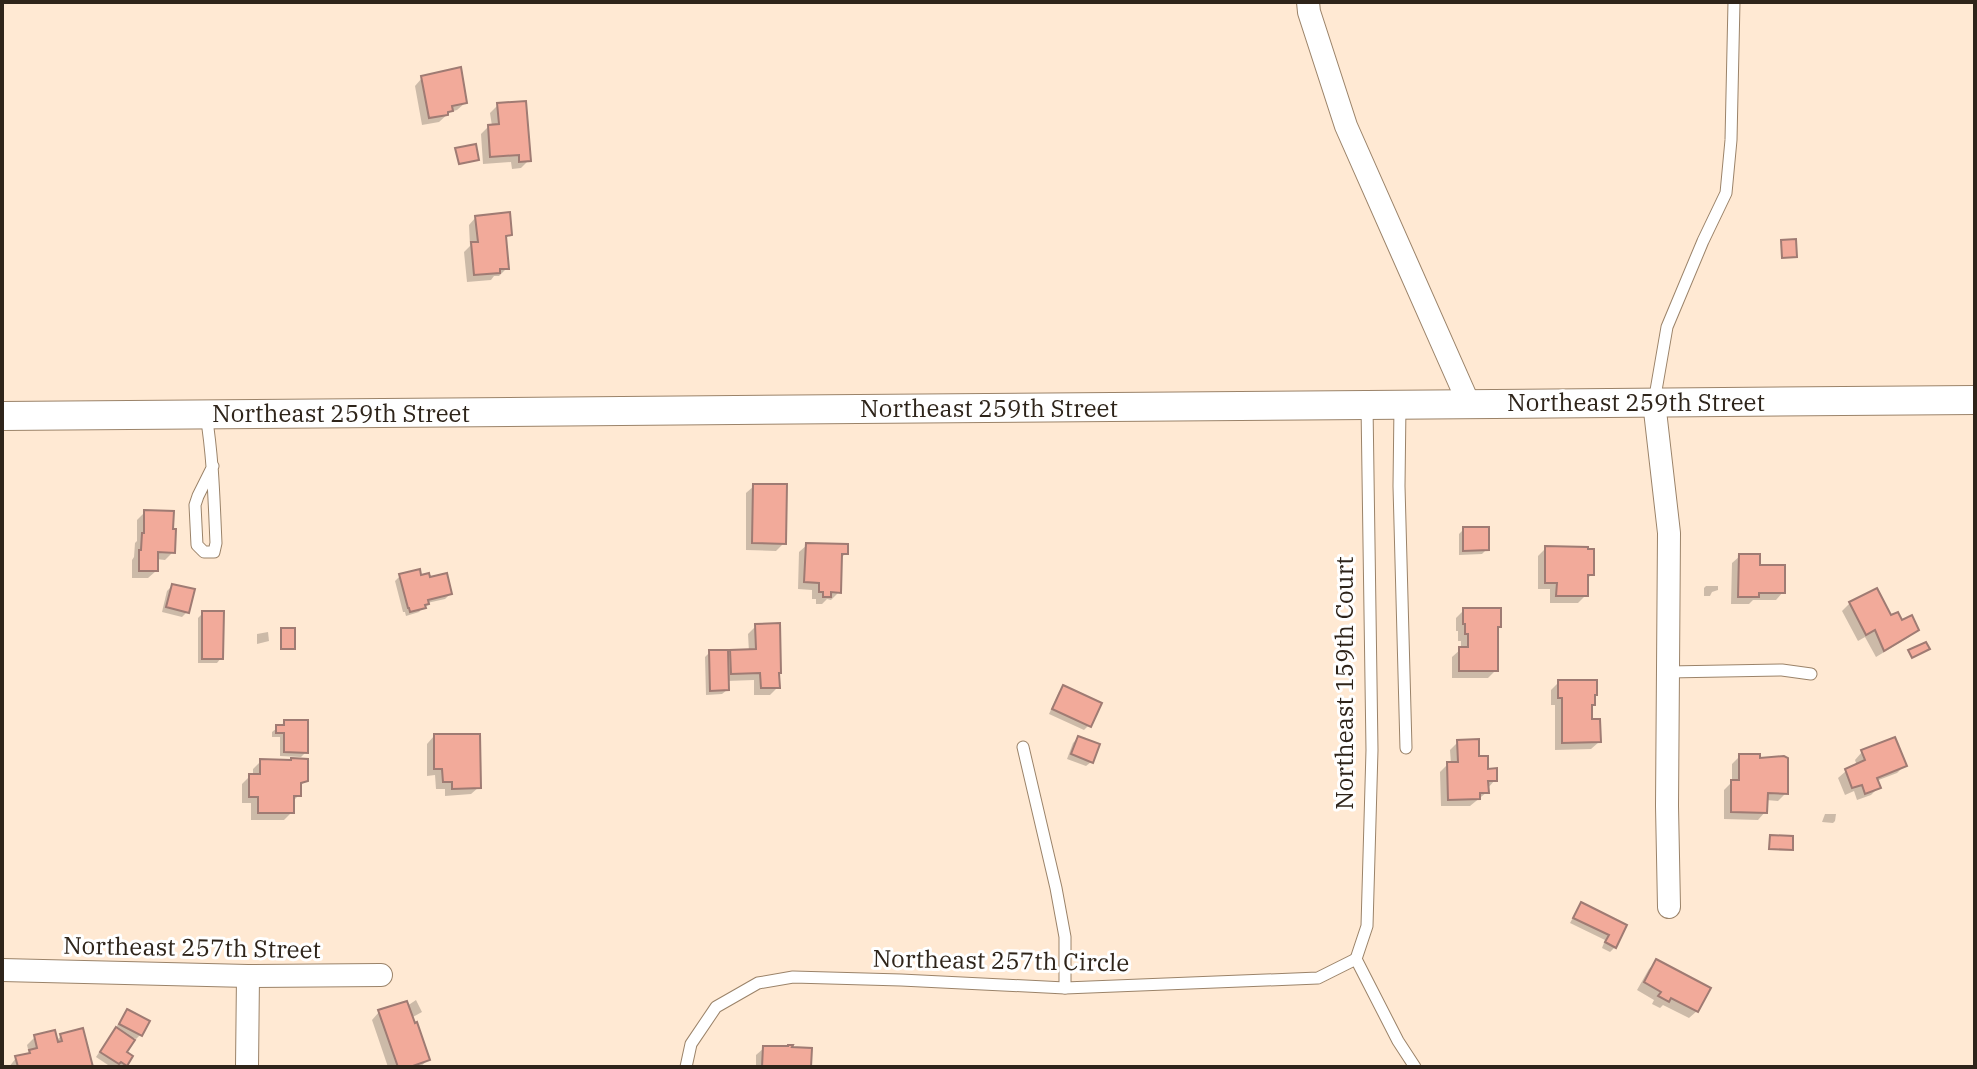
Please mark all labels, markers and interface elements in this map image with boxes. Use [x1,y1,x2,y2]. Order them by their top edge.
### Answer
street label: Northeast 259th Street [1507,386,1765,418]
street label: Northeast 259th Street [860,392,1118,424]
street label: Northeast 259th Street [212,397,470,429]
street label: Northeast 159th Court [1328,556,1360,810]
street label: Northeast 257th Street [63,929,321,965]
street label: Northeast 257th Circle [872,942,1130,978]

